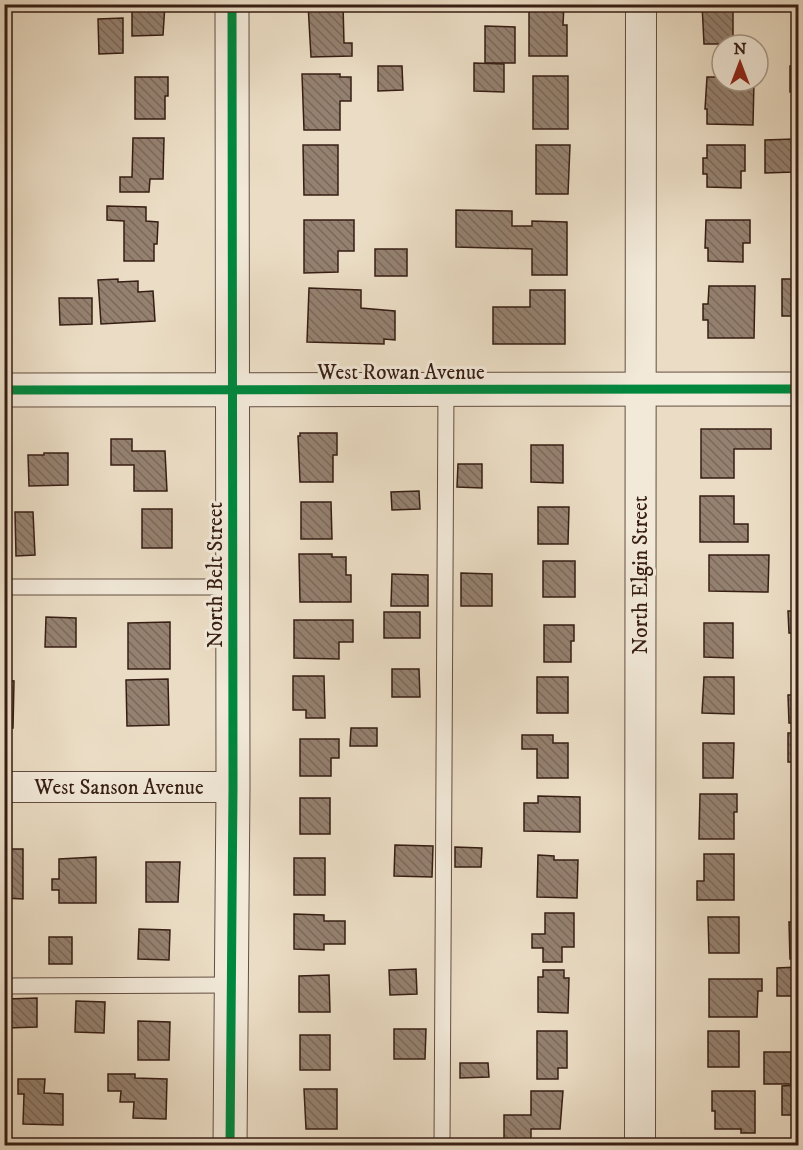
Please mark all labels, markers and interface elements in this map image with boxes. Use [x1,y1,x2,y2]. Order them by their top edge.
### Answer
north arrow [710,33,770,93]
text: N [733,39,747,59]
street label: West Rowan Avenue [316,360,485,386]
street label: North Elgin Street [628,495,654,654]
street label: North Belt Street [203,502,229,648]
street label: West Sanson Avenue [33,775,204,801]

